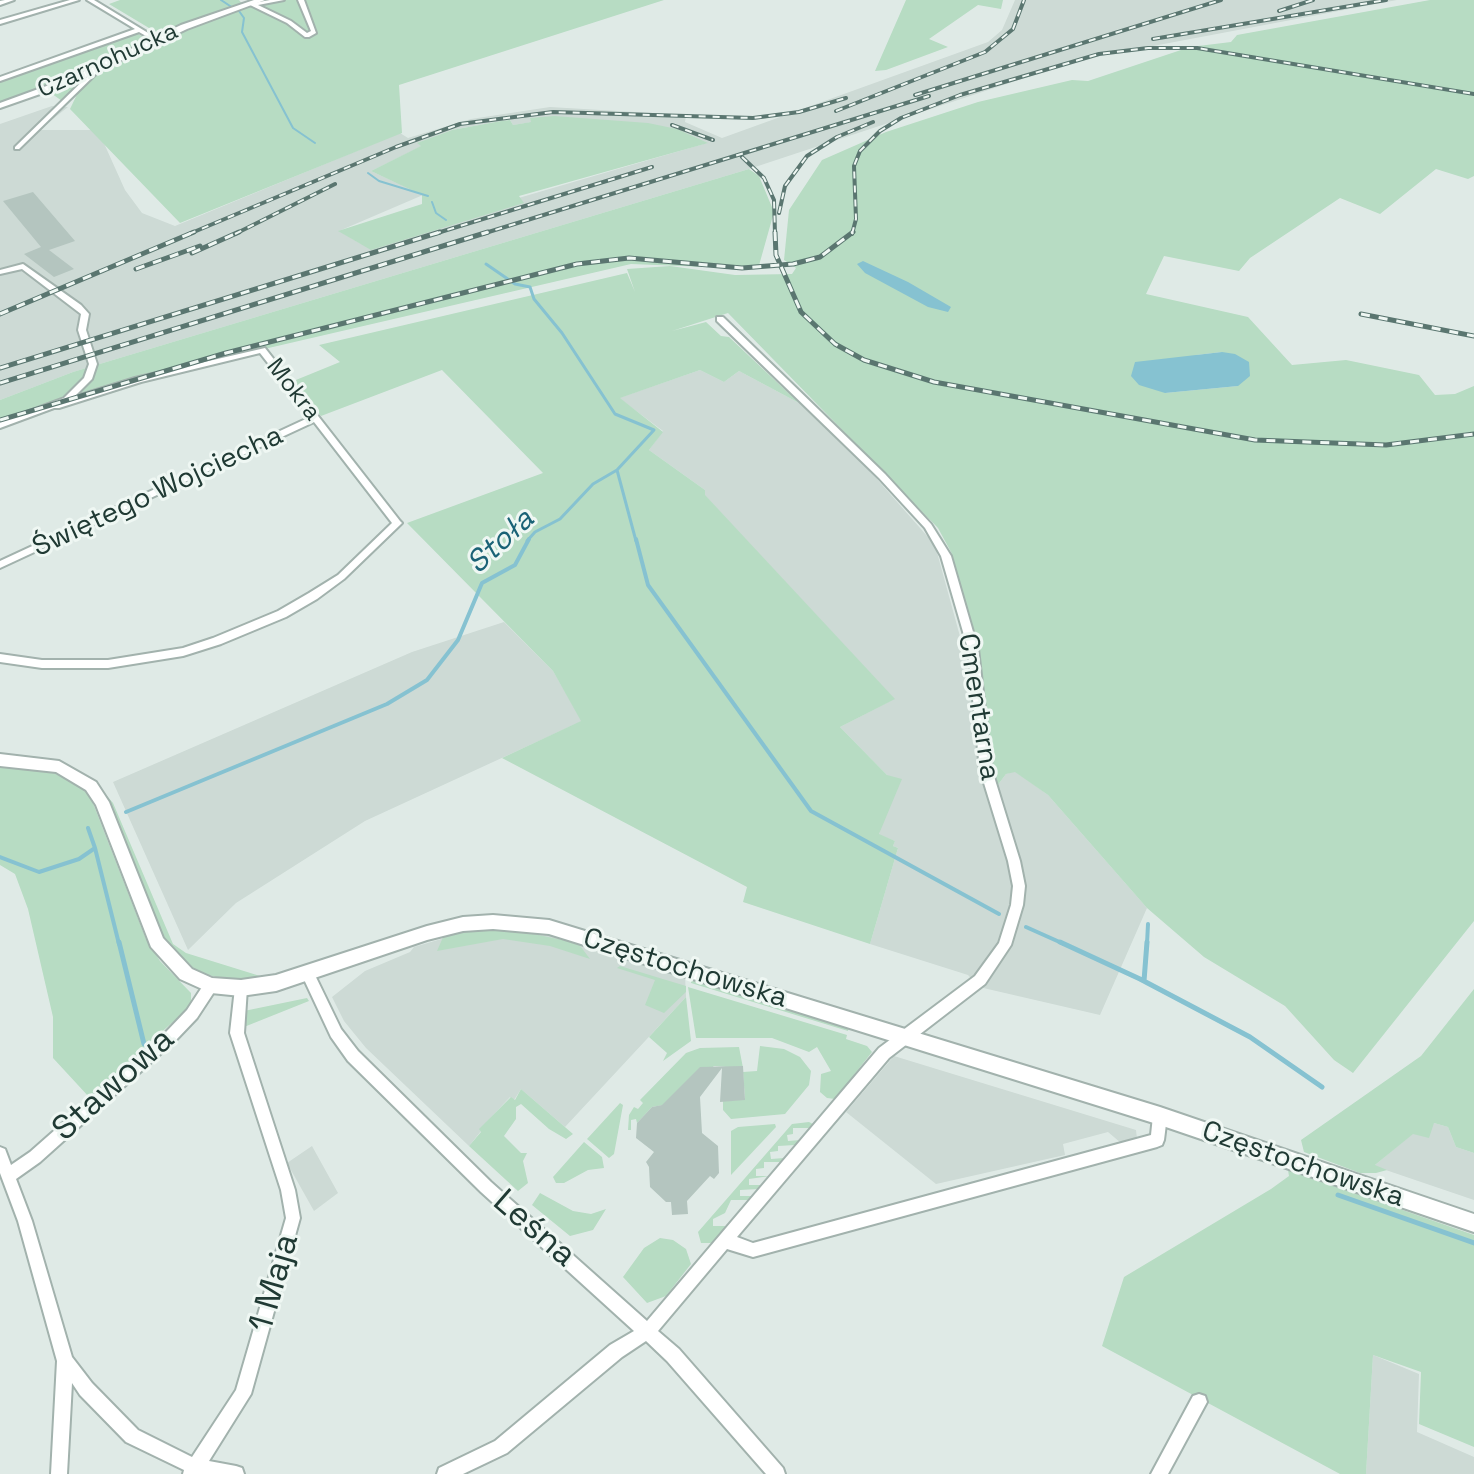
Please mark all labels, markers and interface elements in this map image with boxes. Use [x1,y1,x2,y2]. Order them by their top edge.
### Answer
street label: Czarnohucka [34,17,182,105]
street label: Mokra [260,353,326,427]
street label: Świętego Wojciecha [27,419,289,565]
water label: Stoła [460,502,542,582]
street label: Cmentarna [950,631,1006,783]
street label: Częstochowska [579,922,791,1016]
street label: Stawowa [45,1020,183,1150]
street label: Częstochowska [1198,1115,1408,1215]
street label: Leśna [484,1182,584,1276]
street label: 1 Maja [242,1229,308,1337]

